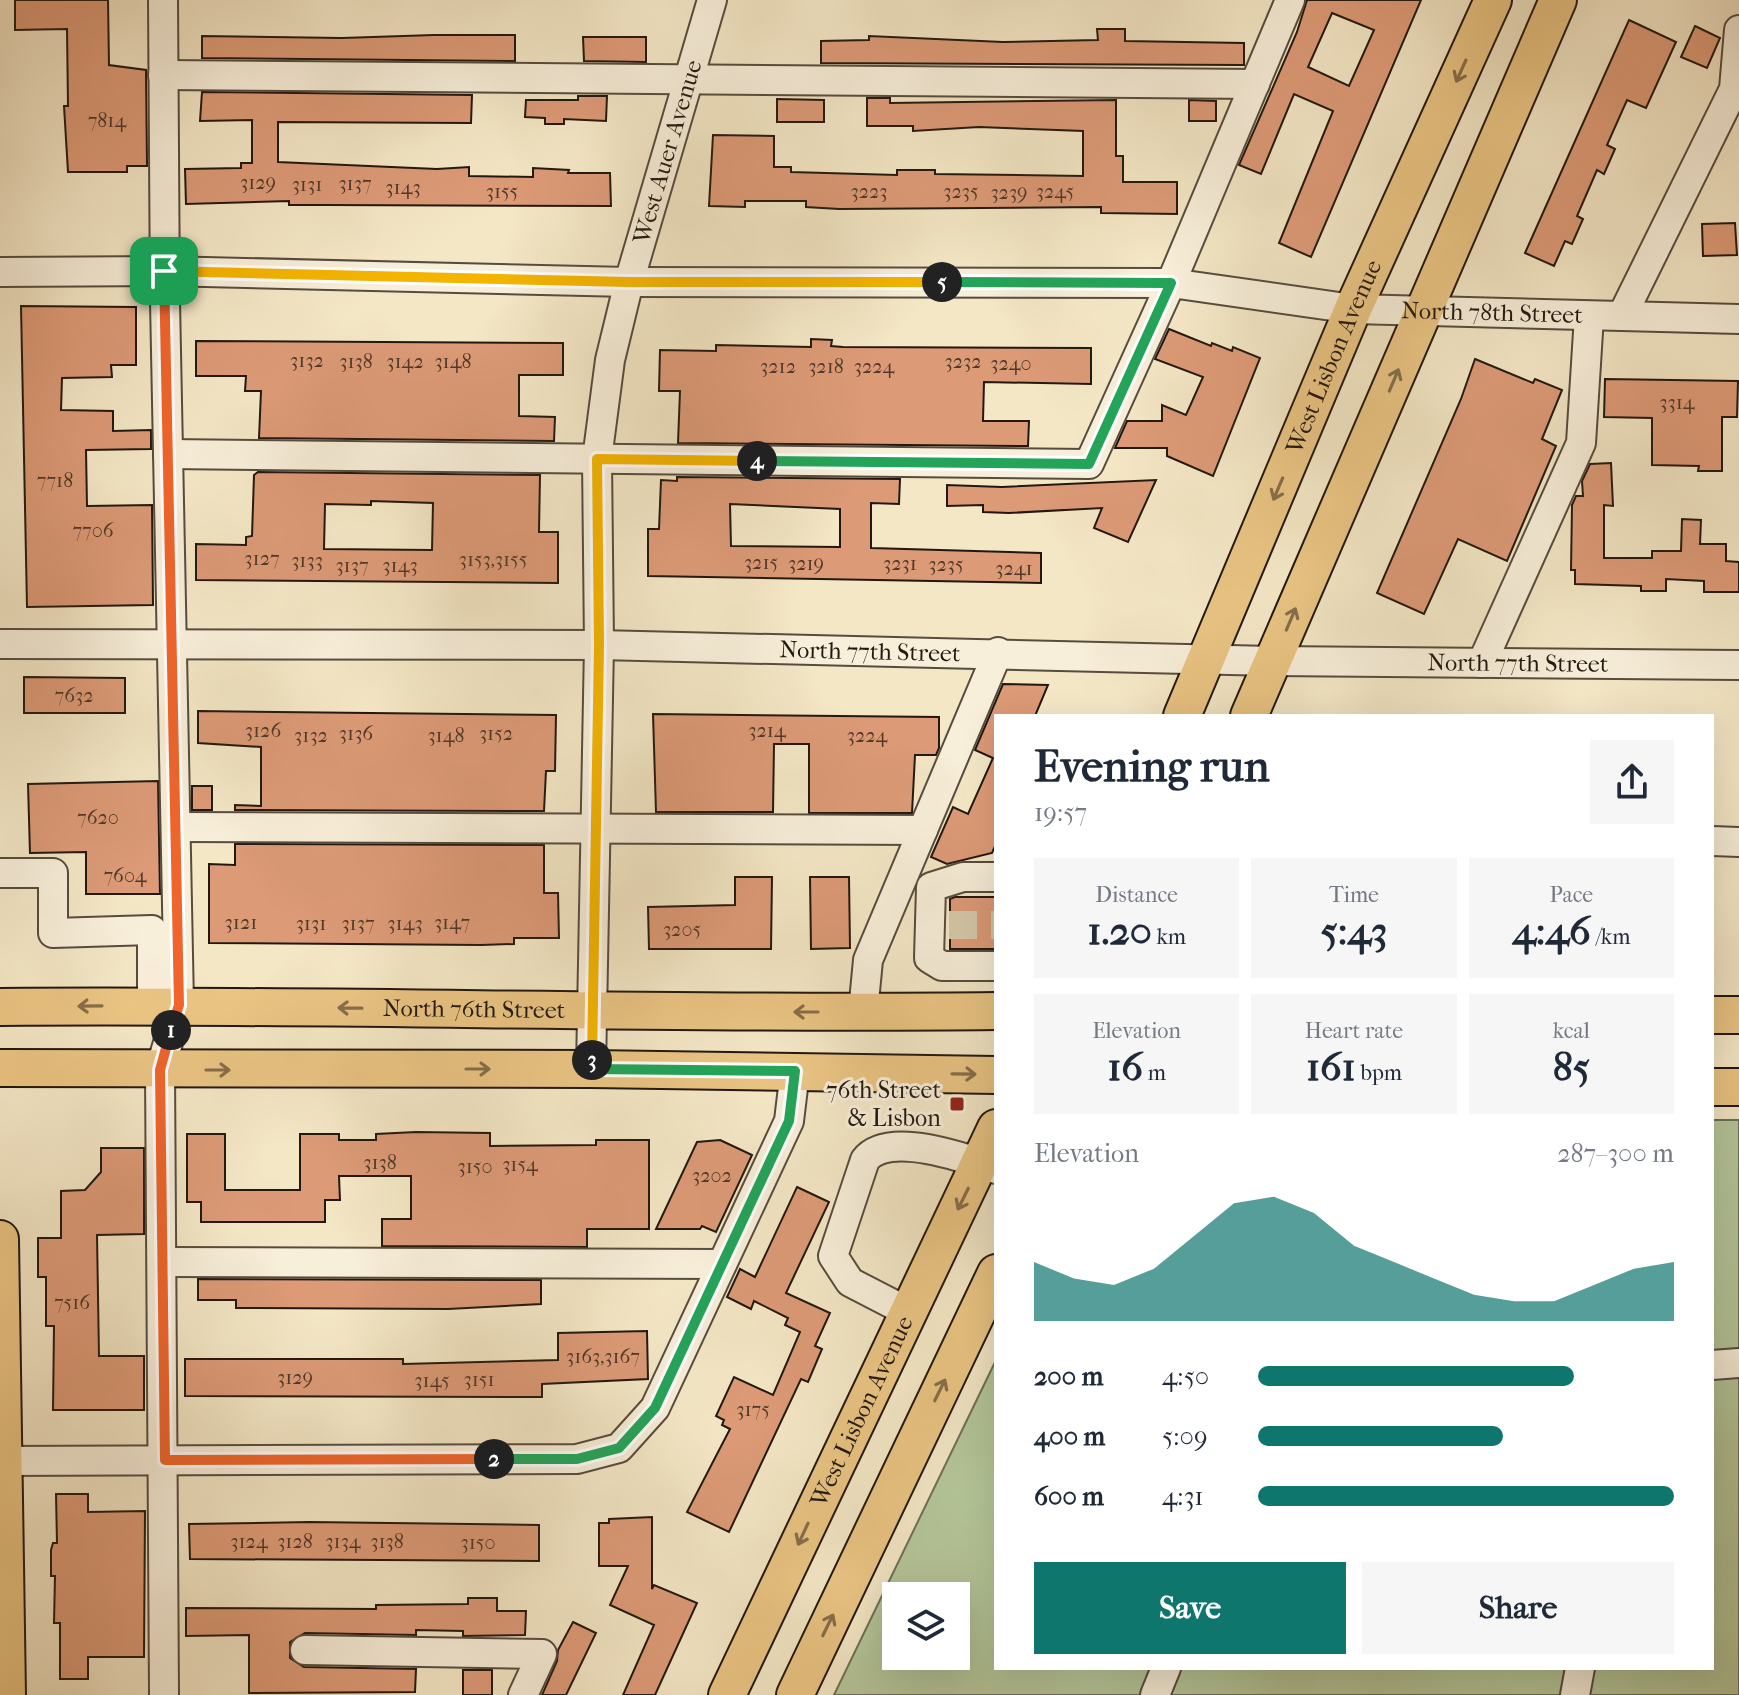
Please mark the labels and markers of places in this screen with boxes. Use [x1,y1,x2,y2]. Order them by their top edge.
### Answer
pin [130,237,198,305]
pin: 5 [922,262,962,302]
pin: 4 [737,441,777,481]
pin: 1 [151,1010,191,1050]
pin: 3 [572,1040,612,1080]
place label: 76th Street & Lisbon [826,1076,941,1132]
marker: 76th Street & Lisbon [948,1095,966,1113]
pin: 2 [474,1439,514,1479]

